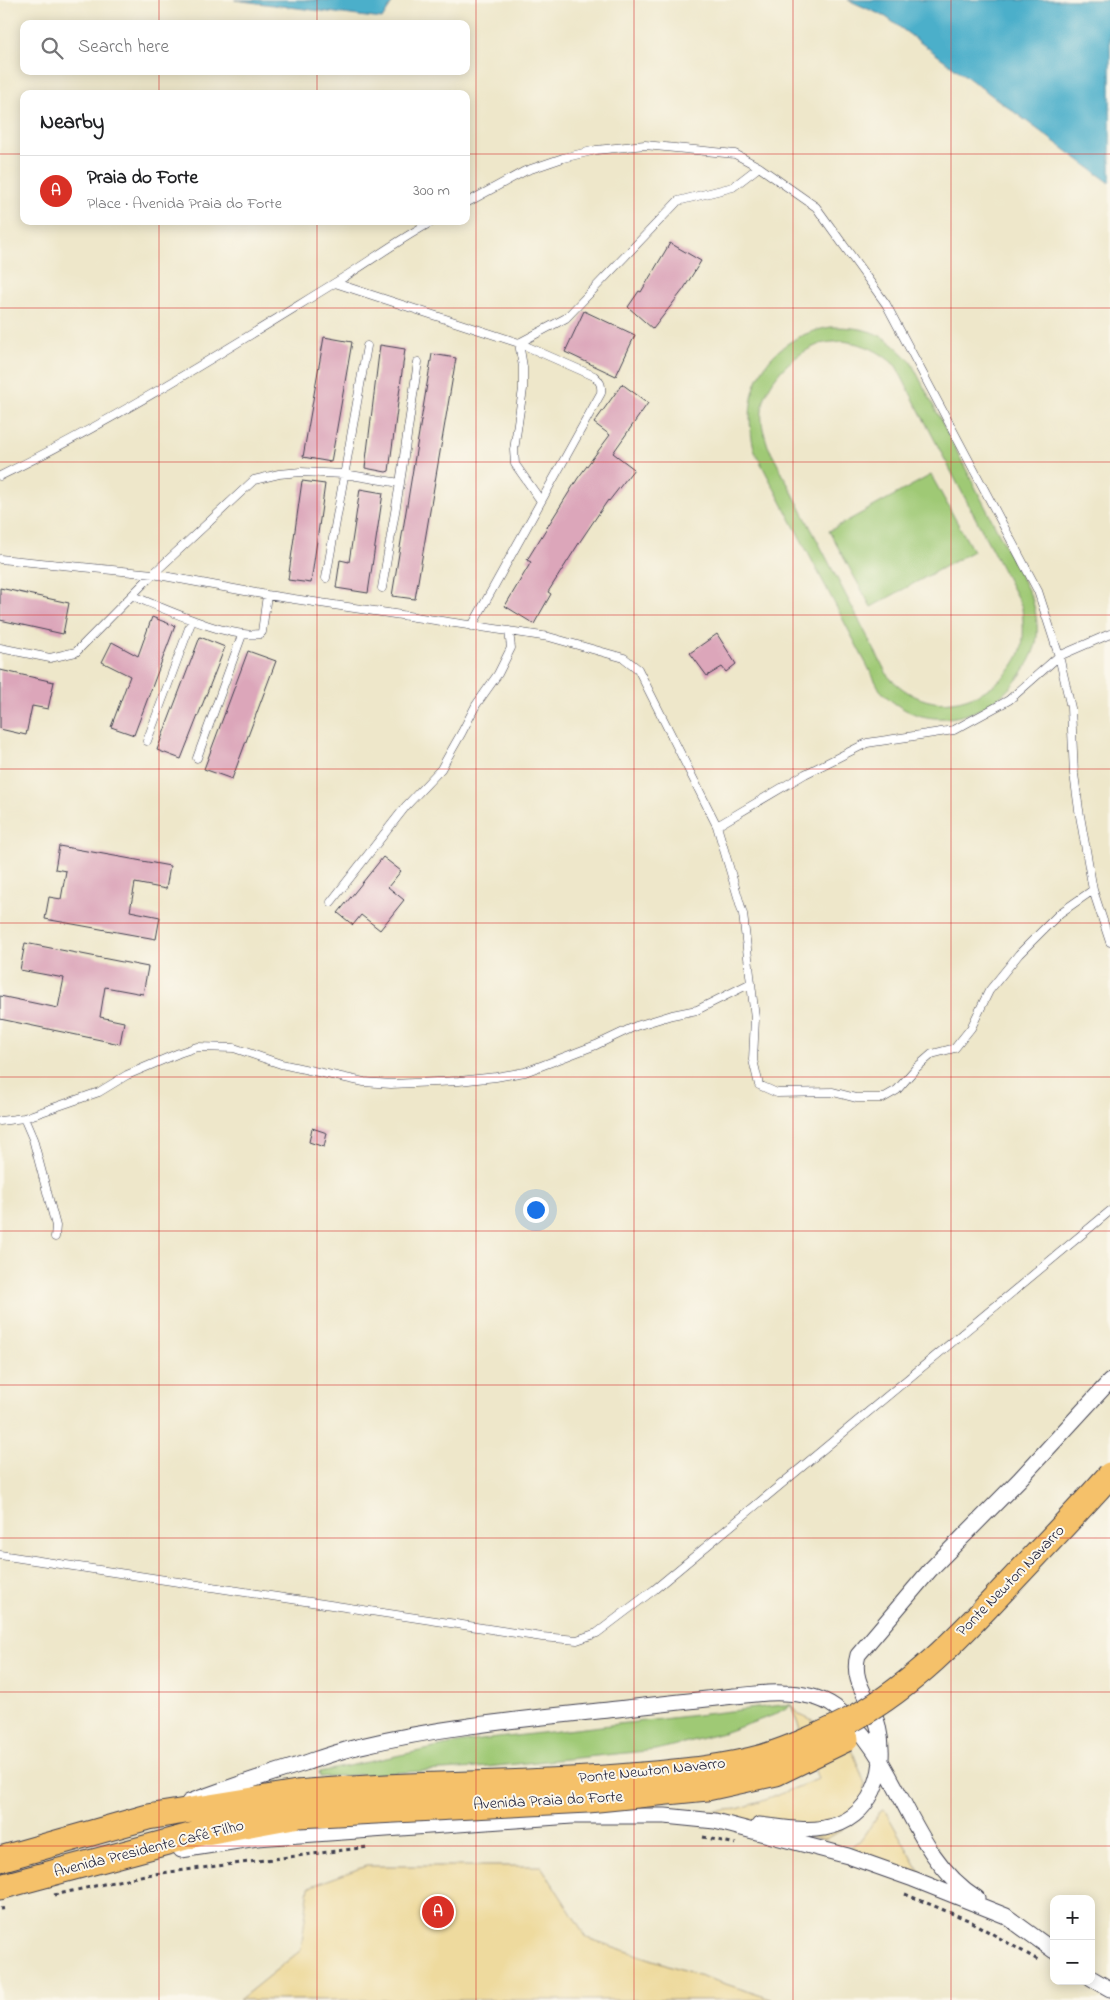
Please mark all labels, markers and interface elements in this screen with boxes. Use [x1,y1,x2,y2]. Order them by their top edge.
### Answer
search box [20,20,470,75]
icon: search [38,34,66,62]
text: Search here [78,34,169,61]
text: Nearby [40,108,104,138]
text: Praia do Forte [87,165,198,192]
text: A [51,179,61,203]
text: 300 m [413,179,450,203]
text: Place · Avenida Praia do Forte [87,192,282,216]
your location [523,1197,549,1223]
street label: Ponte Newton Navarro [951,1520,1071,1642]
street label: Ponte Newton Navarro [577,1751,727,1791]
street label: Avenida Praia do Forte [473,1785,624,1817]
street label: Avenida Presidente Café Filho [51,1814,247,1884]
pin: A [422,1893,454,1931]
map controls [1050,1895,1095,1985]
button: + [1050,1895,1095,1940]
button: − [1050,1940,1095,1985]

